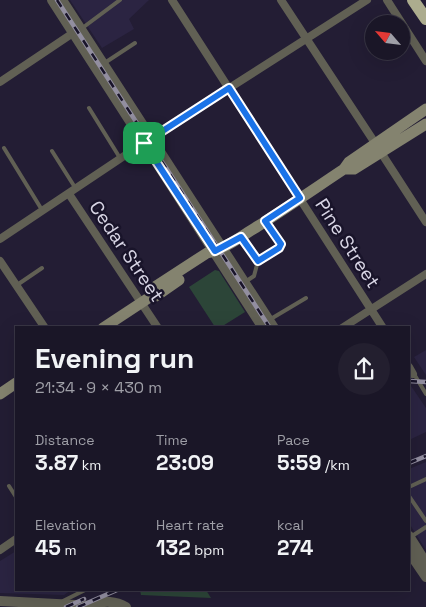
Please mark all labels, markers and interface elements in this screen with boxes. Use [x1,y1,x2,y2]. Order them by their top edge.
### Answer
north arrow [365,15,410,60]
map controls [365,15,410,60]
pin [123,122,165,164]
icon: arrive [130,129,158,157]
street label: Pine Street [309,194,386,293]
street label: Cedar Street [84,196,170,307]
text: Evening run [35,340,194,376]
button: share [338,343,390,395]
text: 21:34 · 9 × 430 m [35,377,162,398]
text: Distance [35,431,95,449]
text: Time [156,431,188,449]
text: Pace [277,431,310,449]
text: 3.87 [35,449,78,476]
text: 23:09 [156,449,214,476]
text: 5:59 [277,449,321,476]
text: km [78,456,101,474]
text: /km [321,456,350,474]
text: Elevation [35,516,96,534]
text: Heart rate [156,516,224,534]
text: kcal [277,516,304,534]
text: 45 [35,534,61,561]
text: 132 [156,534,191,561]
text: 274 [277,534,313,561]
text: m [61,541,77,559]
text: bpm [191,541,224,559]

